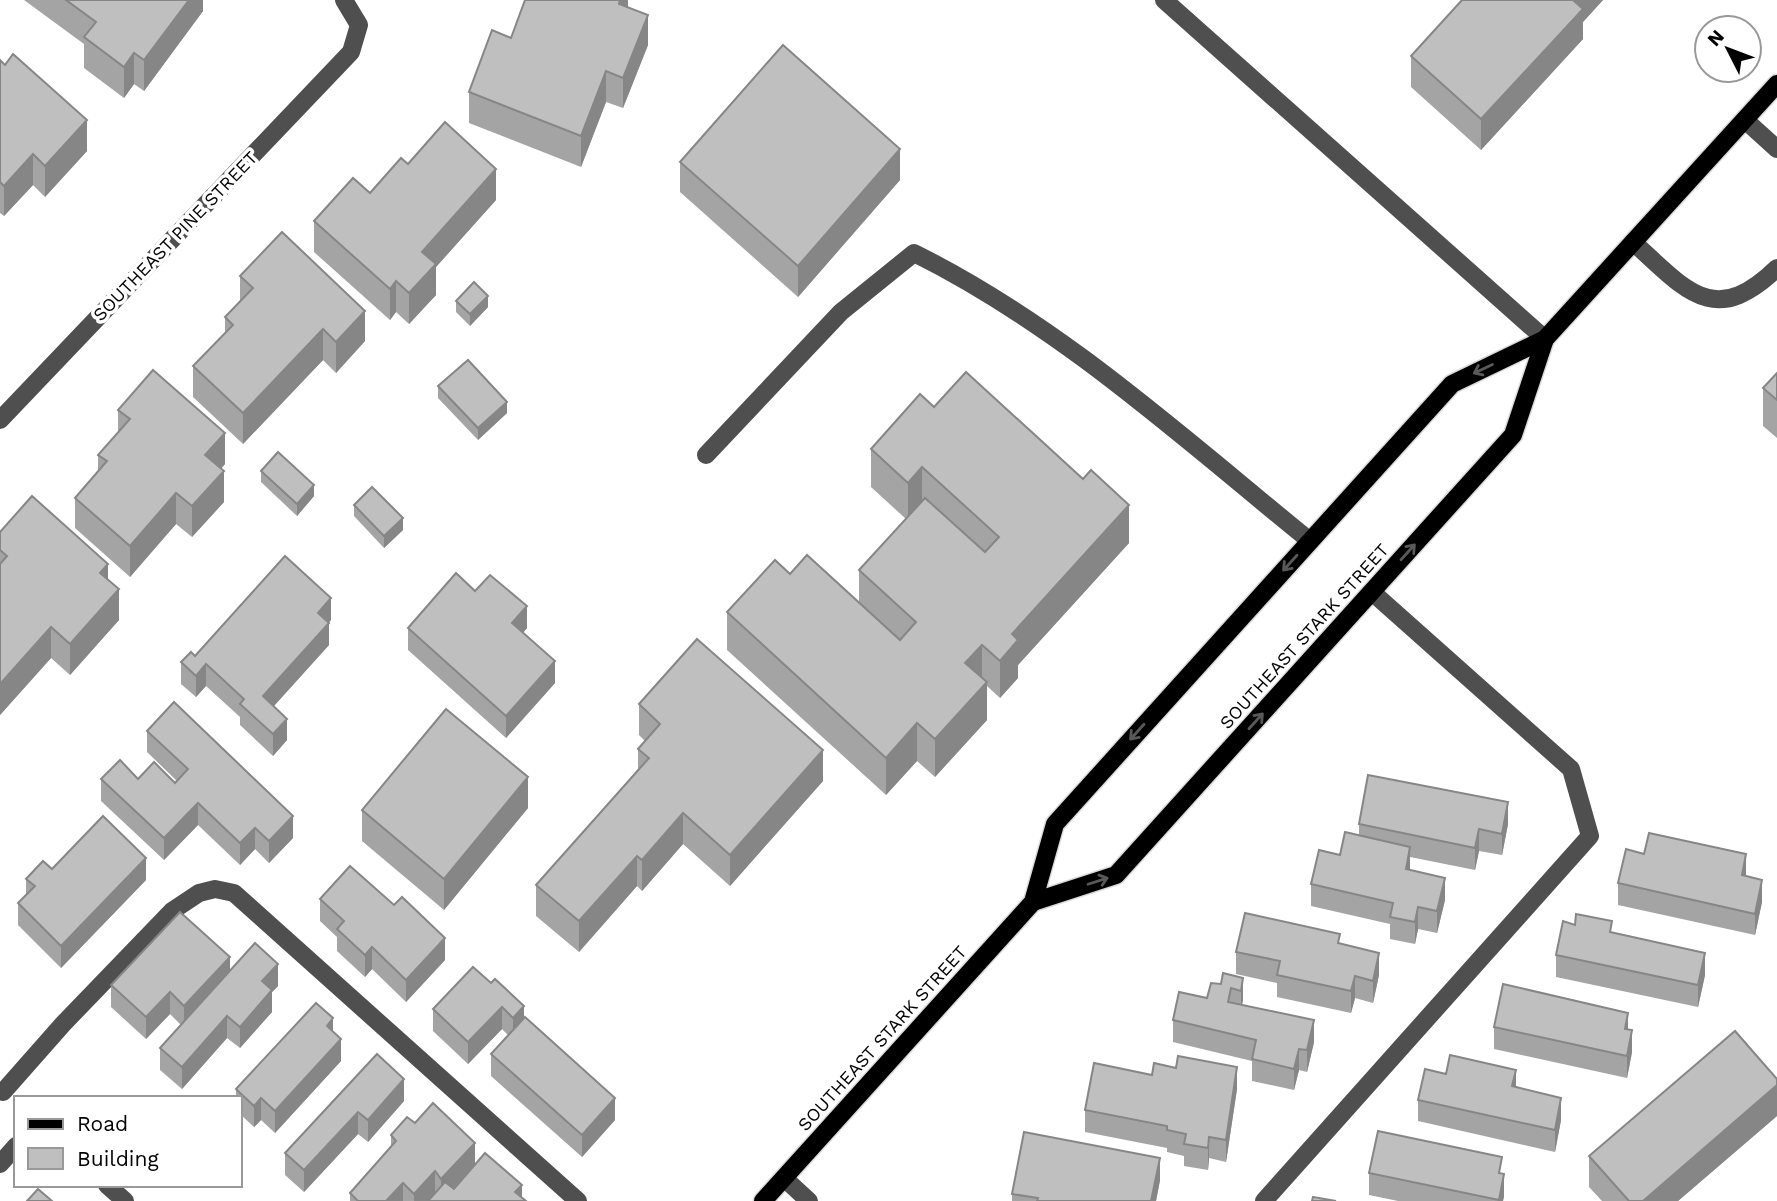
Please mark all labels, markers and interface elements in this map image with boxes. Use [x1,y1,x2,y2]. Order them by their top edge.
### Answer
north arrow [1693,14,1763,84]
text: N [1702,25,1729,51]
street label: SOUTHEAST PINE STREET [88,147,262,325]
one-way arrow [1473,363,1494,376]
street label: SOUTHEAST STARK STREET [1215,539,1393,733]
one-way arrow [1400,544,1417,561]
one-way arrow [1281,554,1298,571]
one-way arrow [1248,712,1264,730]
one-way arrow [1129,723,1145,741]
one-way arrow [1087,874,1109,887]
street label: SOUTHEAST STARK STREET [793,941,971,1135]
legend [14,1096,242,1187]
text: Road [77,1111,128,1136]
text: Building [77,1146,159,1171]

